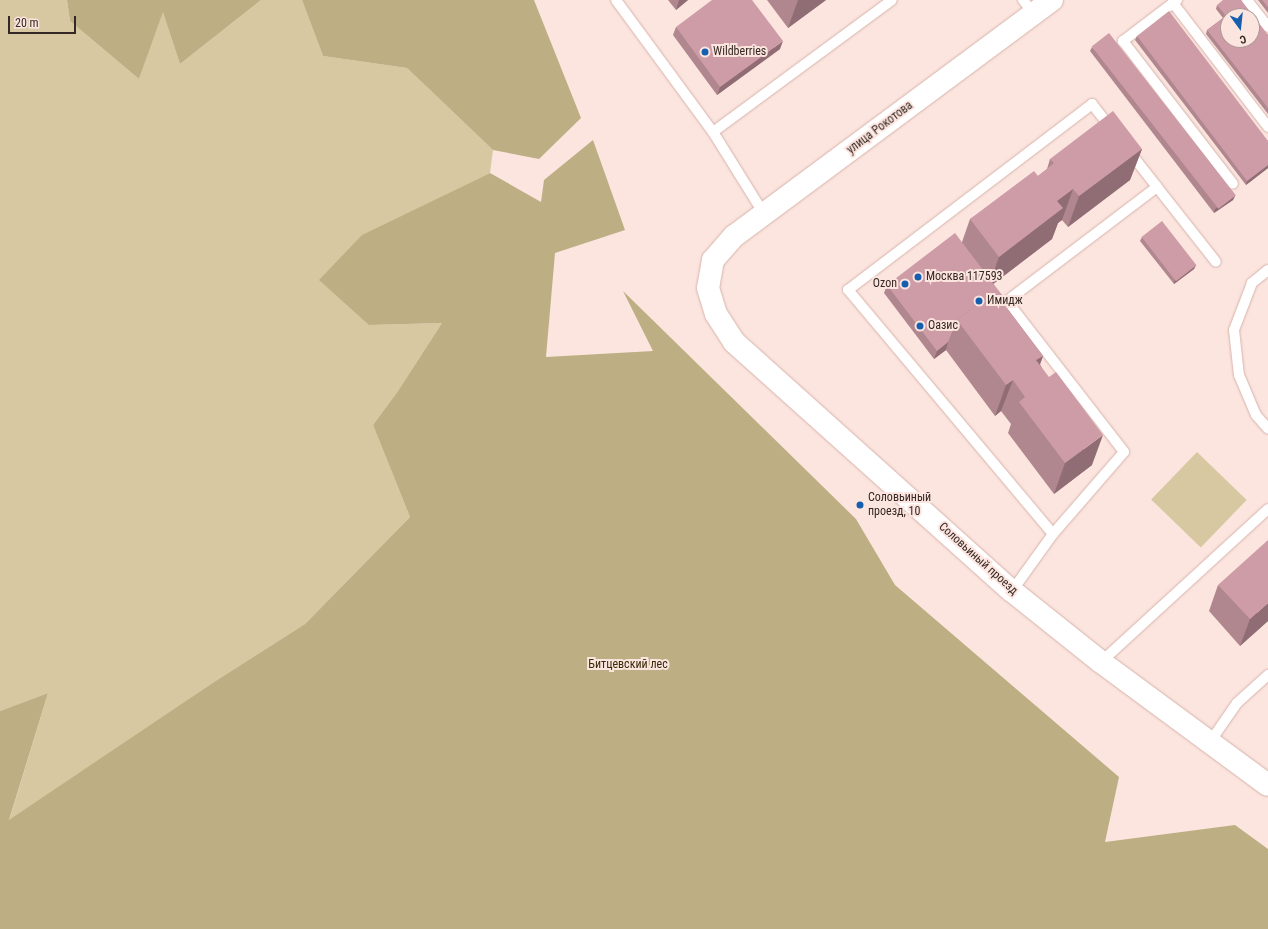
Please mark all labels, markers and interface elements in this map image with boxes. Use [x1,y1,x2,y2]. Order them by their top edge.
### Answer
scale bar [10,8,78,34]
north arrow [1220,8,1260,48]
text: 20 m [15,16,39,30]
text: С [1238,32,1248,46]
place label: Wildberries [713,45,766,59]
marker: Wildberries [700,47,710,57]
street label: улица Рокотова [844,99,916,157]
place label: Москва 117593 [926,270,1002,284]
marker: Москва 117593 [913,272,923,282]
place label: Ozon [873,277,897,291]
marker: Ozon [900,279,910,289]
place label: Имидж [987,294,1023,308]
marker: Имидж [974,296,984,306]
place label: Оазис [928,319,958,333]
marker: Оазис [915,321,925,331]
place label: Соловьиный проезд, 10 [868,491,931,519]
marker: Соловьиный проезд, 10 [855,500,865,510]
street label: Соловьиный проезд [936,520,1020,598]
park label: Битцевский лес [588,658,668,672]

